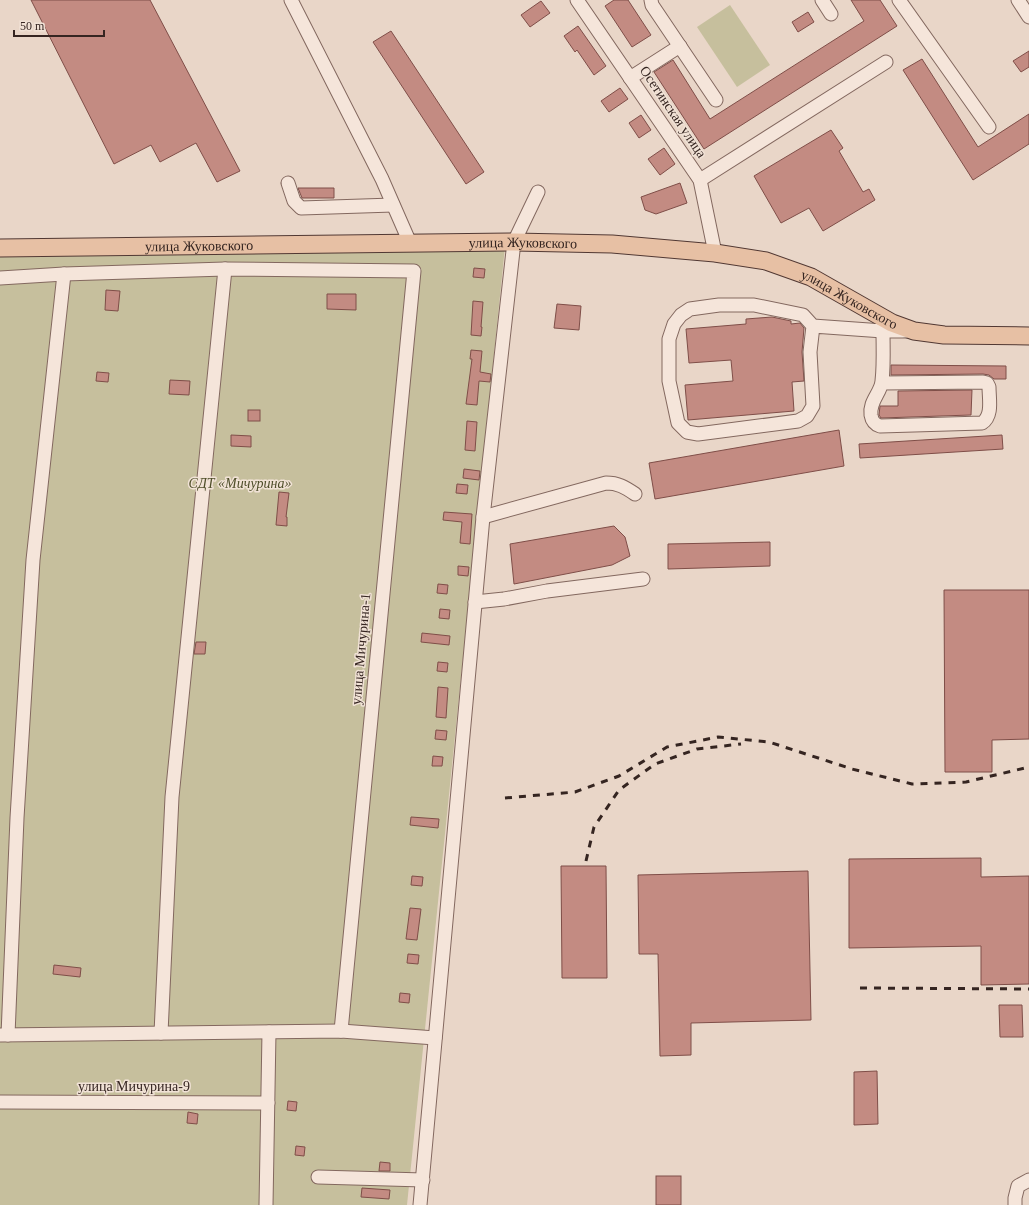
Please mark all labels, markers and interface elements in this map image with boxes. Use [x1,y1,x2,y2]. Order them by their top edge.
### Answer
scale bar [14,12,104,38]
text: 50 m [20,19,45,33]
street label: Осетинская улица [637,63,710,161]
street label: улица Жуковского [469,234,577,251]
street label: улица Жуковского [145,238,253,254]
street label: улица Жуковского [799,267,899,332]
park label: СДТ «Мичурина» [189,476,291,491]
street label: улица Мичурина-1 [349,593,373,705]
street label: улица Мичурина-9 [78,1079,190,1094]

